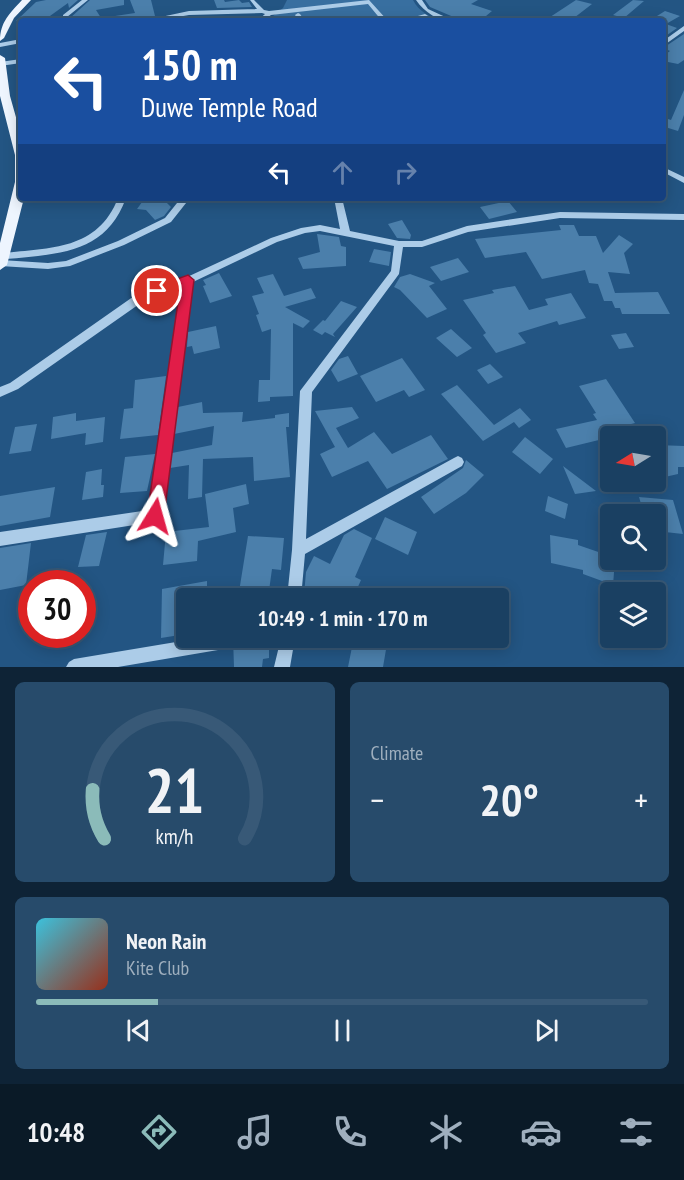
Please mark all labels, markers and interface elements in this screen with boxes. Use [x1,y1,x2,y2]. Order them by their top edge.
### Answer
text: 150 m [141,37,238,92]
icon: left [42,42,120,120]
text: Duwe Temple Road [141,90,318,124]
icon: left [263,156,296,189]
icon: ahead [326,156,359,189]
icon: right [389,156,422,189]
pin [131,265,182,316]
icon: arrive [140,274,173,307]
north arrow [600,426,666,492]
map controls [600,426,666,648]
position arrow [123,484,187,548]
button: search [600,504,666,570]
speed limit sign: 30 [18,570,96,648]
button: layers [600,582,666,648]
text: 10:49 · 1 min · 170 m [257,604,428,632]
text: Climate [371,740,423,766]
text: 21 [145,749,205,830]
text: 20° [480,770,539,828]
text: − [371,778,384,821]
text: + [634,778,648,821]
text: km/h [156,822,194,850]
text: Neon Rain [126,927,206,955]
text: Kite Club [126,955,189,981]
icon: previous [122,1014,155,1047]
icon: pause [326,1014,359,1047]
icon: next [530,1014,563,1047]
icon: directions [138,1111,180,1153]
icon: music [234,1111,276,1153]
icon: phone [329,1111,371,1153]
icon: climate [425,1111,467,1153]
icon: car [520,1111,562,1153]
icon: filters [615,1111,657,1153]
text: 10:48 [27,1115,85,1149]

